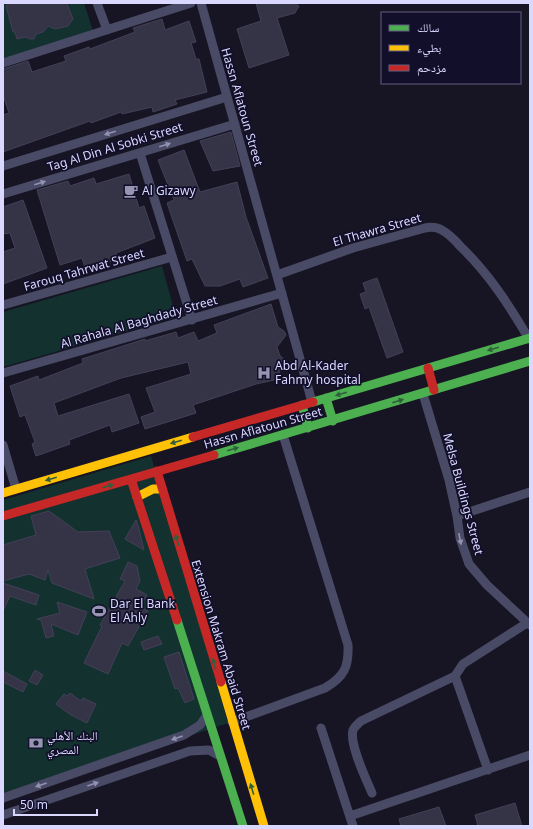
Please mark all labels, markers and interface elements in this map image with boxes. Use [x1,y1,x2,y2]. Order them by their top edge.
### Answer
legend [381,12,521,84]
text: سالك [417,19,439,36]
text: بطيء [417,39,441,58]
street label: Hassn Aflatoun Street [217,46,268,169]
text: مزدحم [417,59,446,76]
street label: Tag Al Din Al Sobki Street [45,118,185,175]
one-way arrow [103,130,115,136]
one-way arrow [159,142,171,148]
one-way arrow [35,180,47,186]
place label: Al Gizawy [142,182,197,199]
cafe icon: Al Gizawy [123,183,139,199]
street label: El Thawra Street [331,209,424,250]
street label: Farouq Tahrwat Street [22,244,147,295]
street label: Al Rahala Al Baghdady Street [58,291,220,352]
one-way arrow [486,346,498,352]
place label: Abd Al-Kader Fahmy hospital [275,357,361,388]
hospital icon: Abd Al-Kader Fahmy hospital [256,365,272,381]
one-way arrow [335,391,347,397]
one-way arrow [392,398,404,404]
street label: Hassn Aflatoun Street [202,402,325,453]
street label: Melsa Buildings Street [439,431,488,557]
one-way arrow [170,439,182,445]
one-way arrow [226,446,239,452]
one-way arrow [45,476,57,482]
one-way arrow [102,483,114,489]
one-way arrow [174,533,180,545]
one-way arrow [458,533,464,545]
street label: Extension Makram Abaid Street [187,558,256,733]
place label: Dar El Bank El Ahly [110,595,175,626]
sports icon: Dar El Bank El Ahly [91,603,107,619]
one-way arrow [211,658,217,670]
place label: البنك الأهلي المصري [47,727,98,760]
bank icon: البنك الأهلي المصري [28,735,44,751]
one-way arrow [171,735,183,741]
one-way arrow [87,781,99,787]
one-way arrow [35,782,47,788]
one-way arrow [249,782,255,794]
scale bar [14,791,97,817]
text: 50 m [20,796,48,813]

